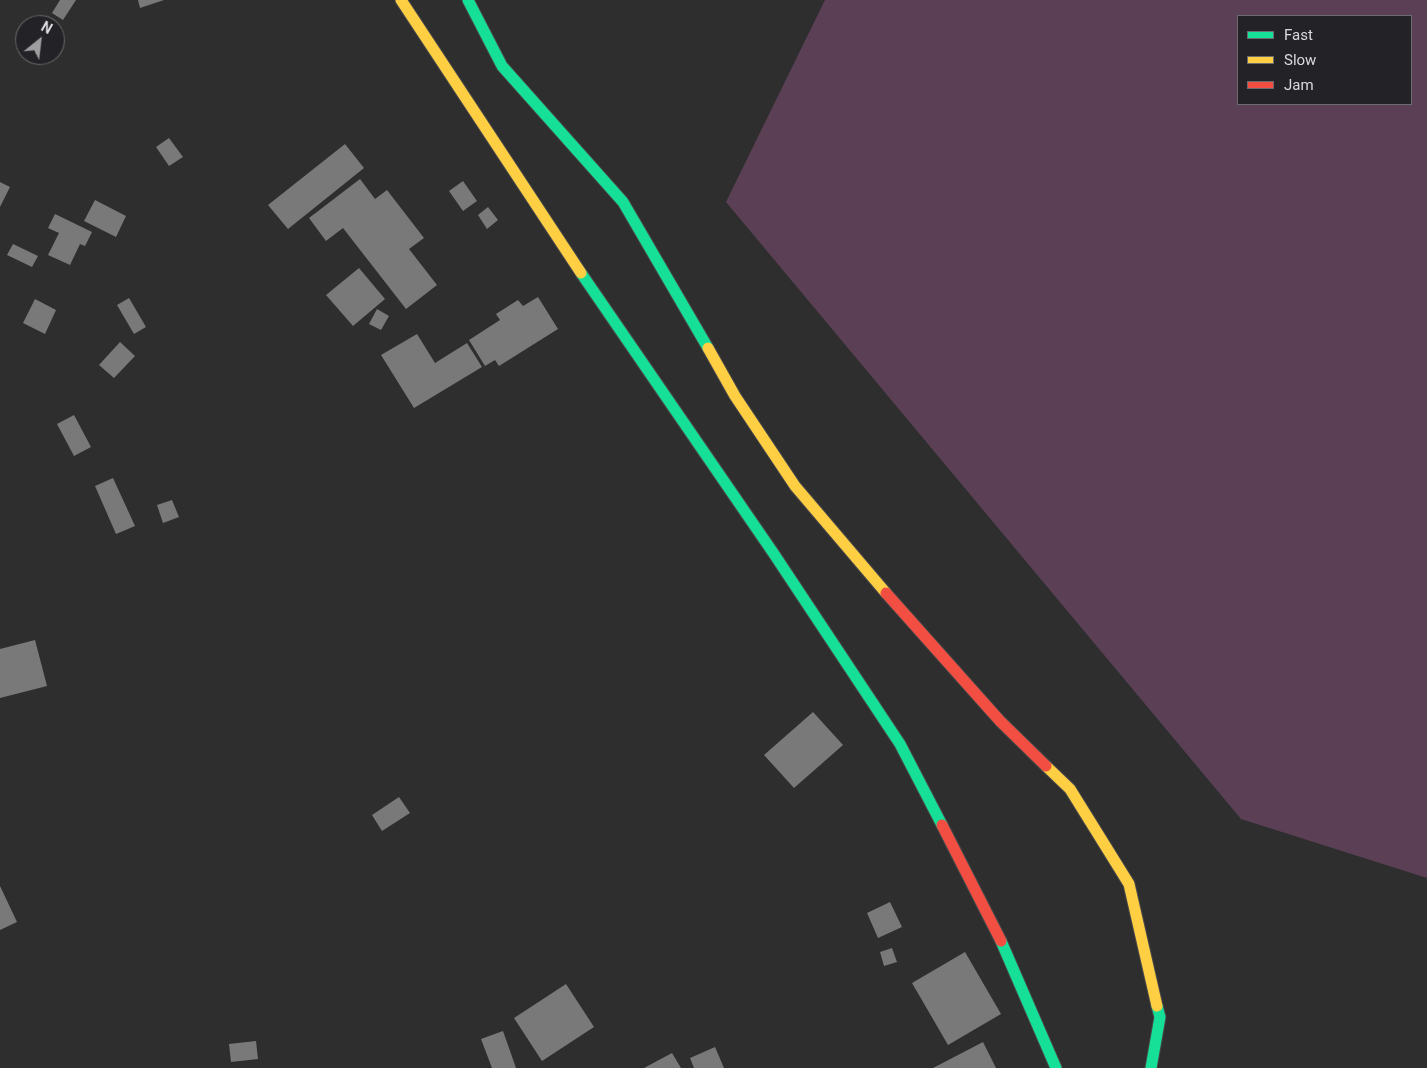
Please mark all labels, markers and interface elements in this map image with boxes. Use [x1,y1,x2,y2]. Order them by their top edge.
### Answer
north arrow [15,15,65,65]
legend [1237,15,1412,105]
text: N [39,18,55,37]
text: Fast [1284,26,1313,44]
text: Slow [1284,51,1316,69]
text: Jam [1284,76,1314,94]

